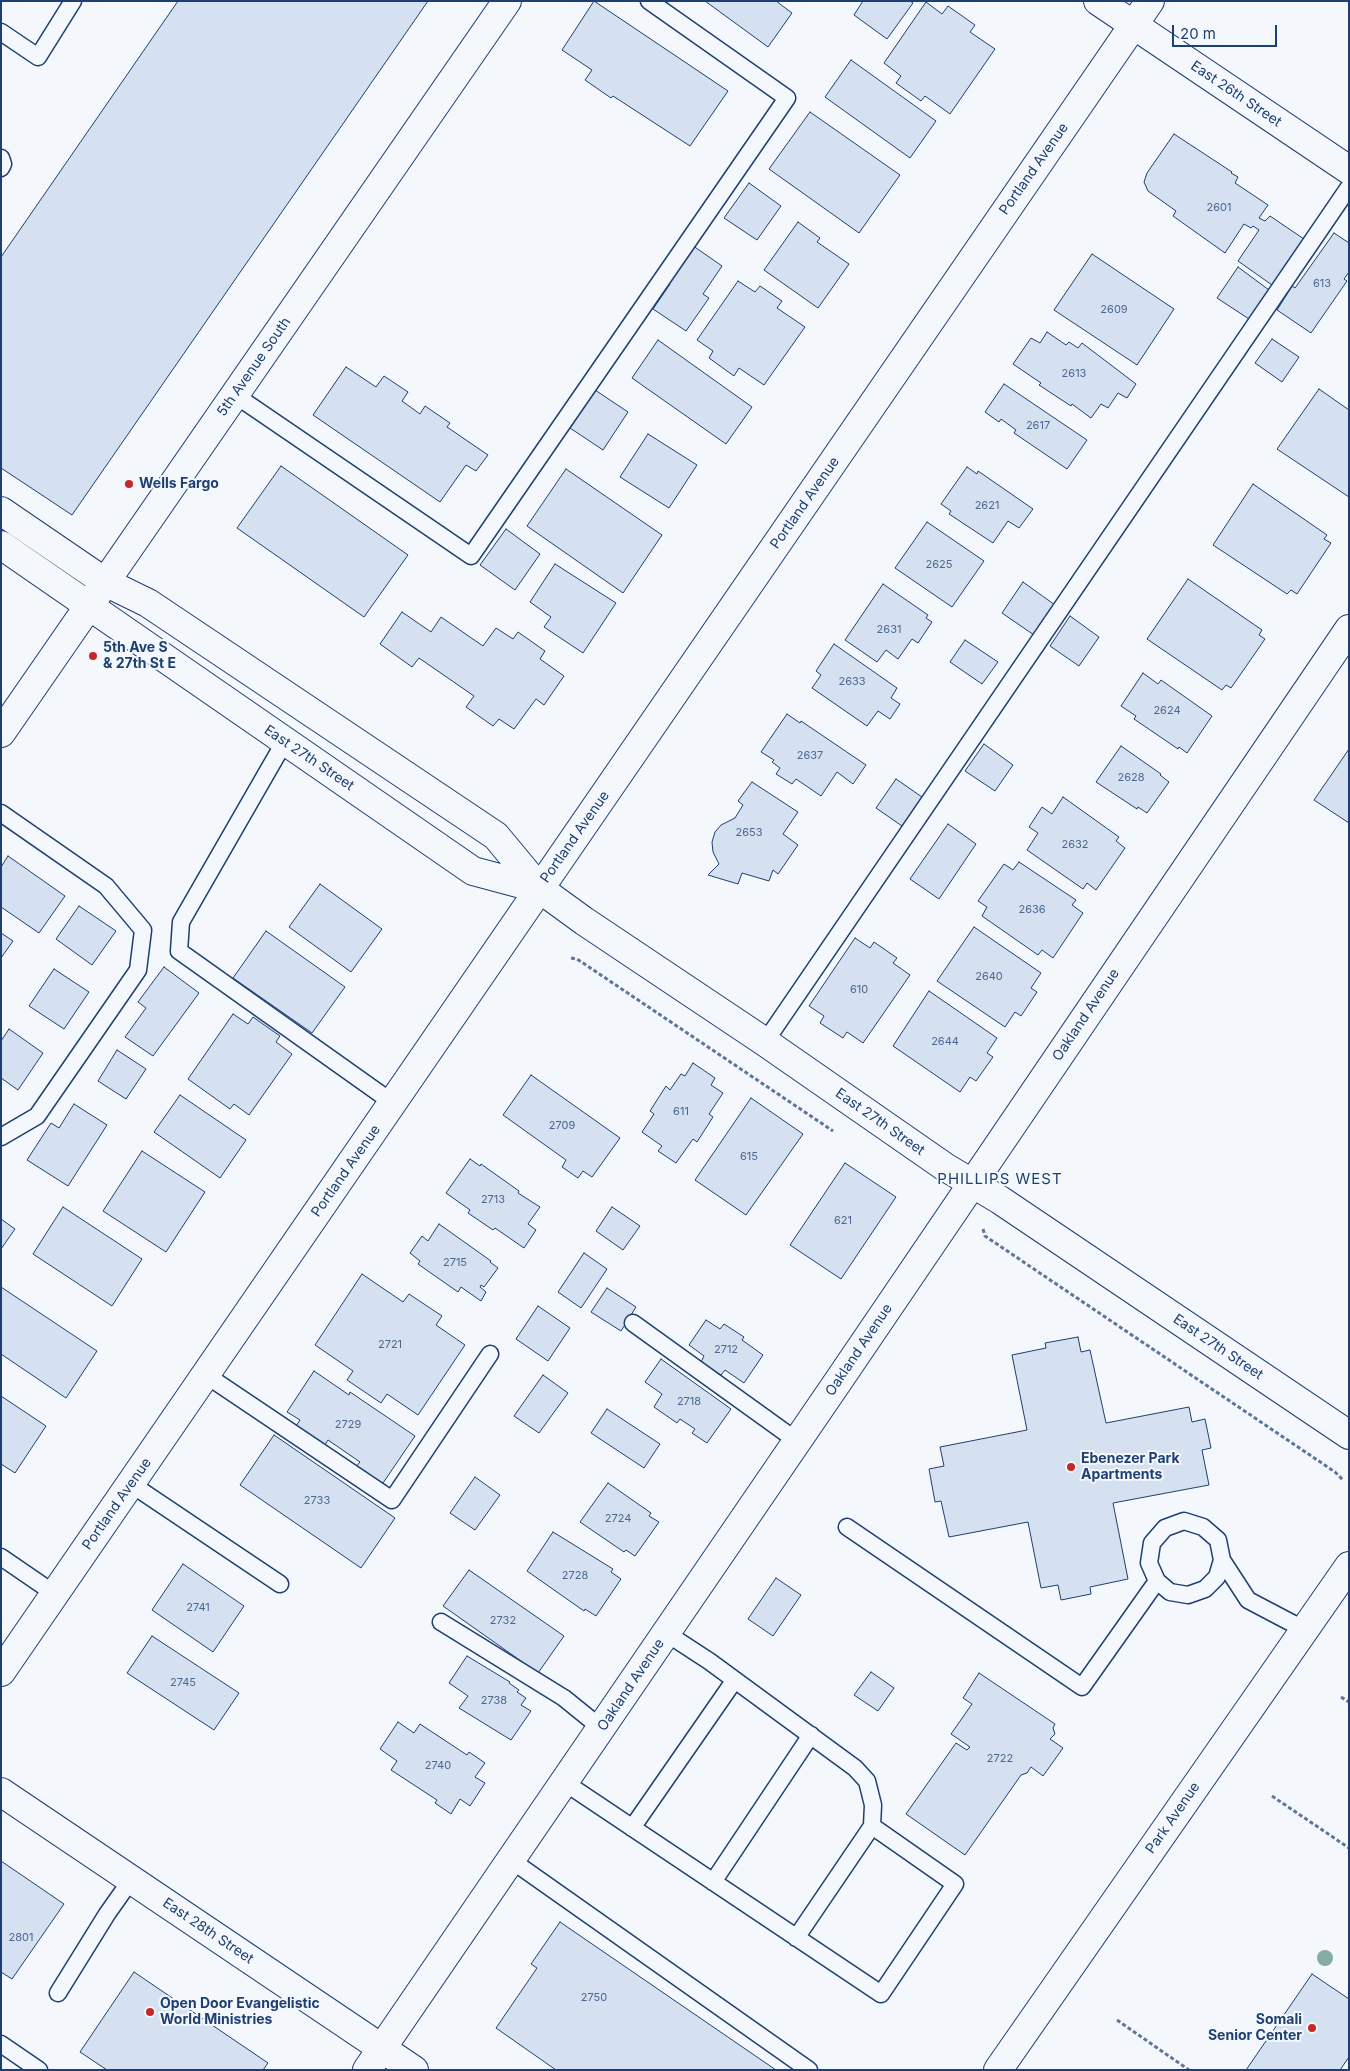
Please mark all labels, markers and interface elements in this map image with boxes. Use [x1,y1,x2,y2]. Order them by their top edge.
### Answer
scale bar [1175,15,1280,47]
text: 20 m [1180,24,1216,43]
street label: East 26th Street [1187,57,1285,131]
street label: Portland Avenue [996,120,1072,218]
house number: 2601 [1207,201,1231,215]
house number: 613 [1313,277,1331,291]
house number: 2609 [1100,303,1128,317]
street label: 5th Avenue South [214,314,294,420]
house number: 2613 [1062,367,1086,381]
house number: 2617 [1026,419,1050,433]
street label: Portland Avenue [767,454,843,552]
place label: Wells Fargo [139,476,219,492]
marker: Wells Fargo [123,478,135,490]
house number: 2621 [975,499,999,513]
house number: 2625 [926,558,952,572]
house number: 2631 [877,623,901,637]
place label: 5th Ave S & 27th St E [103,640,176,672]
marker: 5th Ave S & 27th St E [87,650,99,662]
house number: 2633 [838,675,866,689]
house number: 2624 [1153,704,1181,718]
street label: East 27th Street [261,722,357,794]
house number: 2637 [797,749,823,763]
house number: 2628 [1117,771,1145,785]
street label: Portland Avenue [537,788,613,886]
house number: 2653 [735,826,763,840]
house number: 2632 [1061,838,1089,852]
house number: 2636 [1018,903,1046,917]
street label: Oakland Avenue [1049,966,1123,1064]
house number: 2640 [975,970,1003,984]
house number: 610 [850,983,868,997]
house number: 2644 [931,1035,959,1049]
street label: East 27th Street [832,1085,928,1159]
house number: 611 [673,1105,689,1119]
house number: 2709 [549,1119,575,1133]
street label: Portland Avenue [308,1122,384,1220]
house number: 615 [740,1150,758,1164]
district label: PHILLIPS WEST [936,1170,1064,1188]
house number: 2713 [481,1193,505,1207]
house number: 621 [834,1214,852,1228]
house number: 2715 [443,1256,467,1270]
street label: Oakland Avenue [822,1301,896,1399]
street label: East 27th Street [1170,1311,1266,1383]
house number: 2721 [378,1338,402,1352]
house number: 2712 [714,1343,738,1357]
house number: 2718 [677,1395,701,1409]
house number: 2729 [335,1418,361,1432]
place label: Ebenezer Park Apartments [1081,1451,1180,1484]
street label: Portland Avenue [79,1455,155,1553]
marker: Ebenezer Park Apartments [1065,1461,1077,1473]
house number: 2733 [304,1494,330,1508]
house number: 2724 [605,1512,631,1526]
house number: 2728 [562,1569,588,1583]
house number: 2741 [186,1601,210,1615]
house number: 2732 [490,1614,516,1628]
street label: Oakland Avenue [594,1636,668,1734]
house number: 2745 [170,1676,196,1690]
house number: 2738 [481,1694,507,1708]
house number: 2722 [987,1752,1013,1766]
house number: 2740 [425,1759,451,1773]
street label: Park Avenue [1142,1779,1204,1857]
street label: East 28th Street [159,1894,257,1968]
house number: 2801 [9,1931,33,1945]
house number: 2750 [581,1991,607,2005]
place label: Open Door Evangelistic World Ministries [160,1996,320,2028]
marker: Open Door Evangelistic World Ministries [144,2006,156,2018]
place label: Somali Senior Center [1208,2012,1302,2044]
marker: Somali Senior Center [1306,2022,1318,2034]

